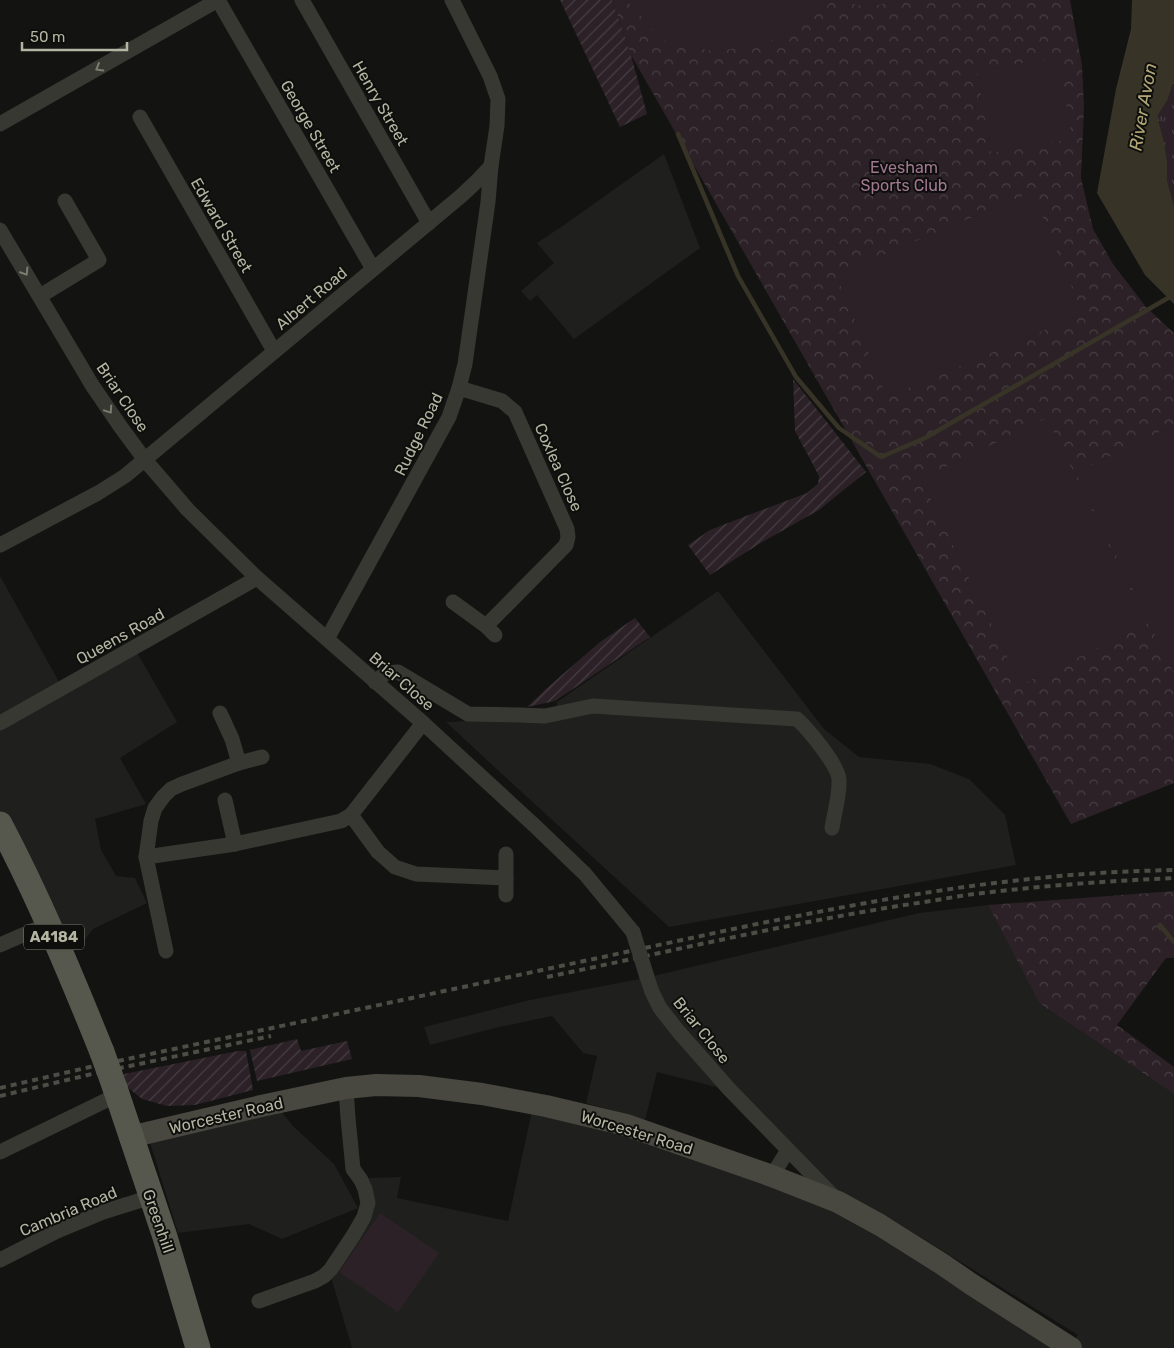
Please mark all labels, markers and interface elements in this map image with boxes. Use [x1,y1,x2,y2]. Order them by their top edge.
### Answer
scale bar [22,20,128,52]
text: 50 m [30,28,65,46]
street label: Henry Street [349,57,412,149]
one-way arrow [96,61,105,71]
water label: River Avon [1124,61,1162,153]
street label: George Street [276,77,345,176]
park label: Evesham Sports Club [861,158,947,195]
street label: Edward Street [187,175,256,276]
street label: Albert Road [272,263,351,334]
one-way arrow [18,266,28,275]
street label: Briar Close [92,359,153,436]
street label: Rudge Road [390,390,447,479]
one-way arrow [103,405,113,414]
street label: Coxlea Close [531,420,586,514]
street label: Queens Road [73,604,168,669]
street label: Briar Close [365,648,438,715]
road number: A4184 [24,924,84,950]
street label: Briar Close [669,993,734,1067]
street label: Worcester Road [167,1093,285,1138]
street label: Worcester Road [578,1106,695,1159]
street label: Cambria Road [17,1182,120,1240]
street label: Greenhill [139,1187,178,1255]

